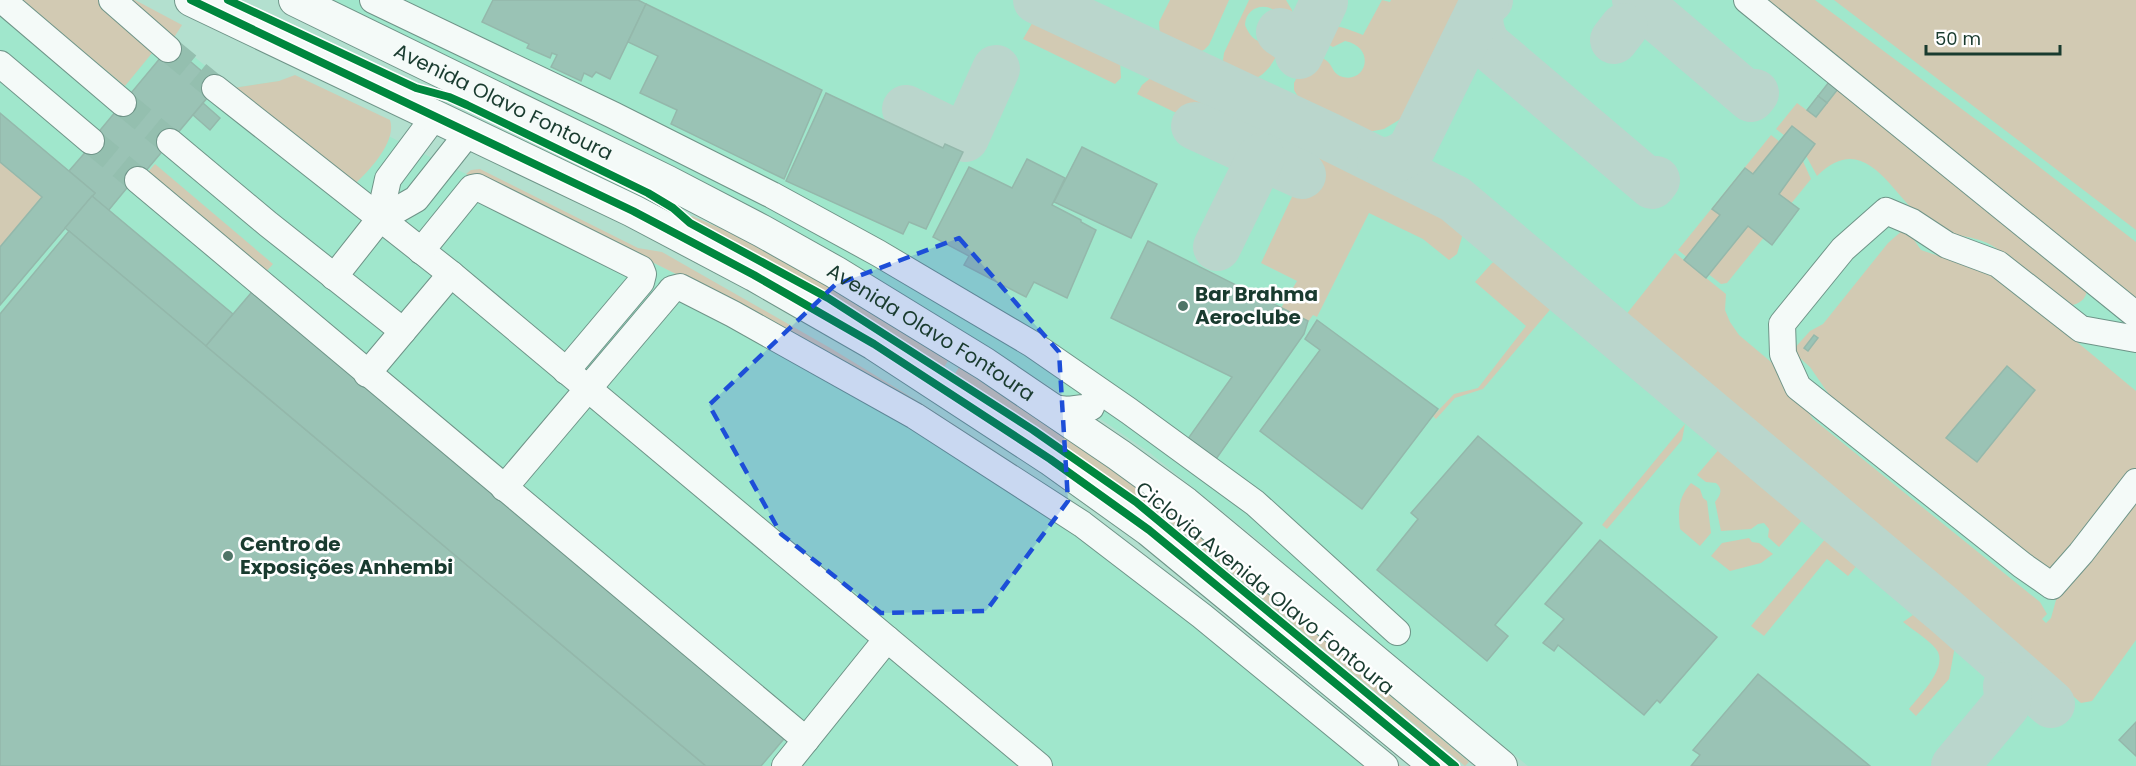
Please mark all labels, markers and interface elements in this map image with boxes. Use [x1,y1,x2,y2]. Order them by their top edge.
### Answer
scale bar [1926,18,2060,56]
text: 50 m [1935,26,1981,51]
street label: Avenida Olavo Fontoura [389,36,618,167]
street label: Avenida Olavo Fontoura [822,256,1040,408]
place label: Bar Brahma Aeroclube [1195,280,1318,331]
marker: Bar Brahma Aeroclube [1176,299,1190,313]
street label: Ciclovia Avenida Olavo Fontoura [1130,475,1400,701]
place label: Centro de Exposições Anhembi [240,530,453,581]
marker: Centro de Exposições Anhembi [221,549,235,563]

